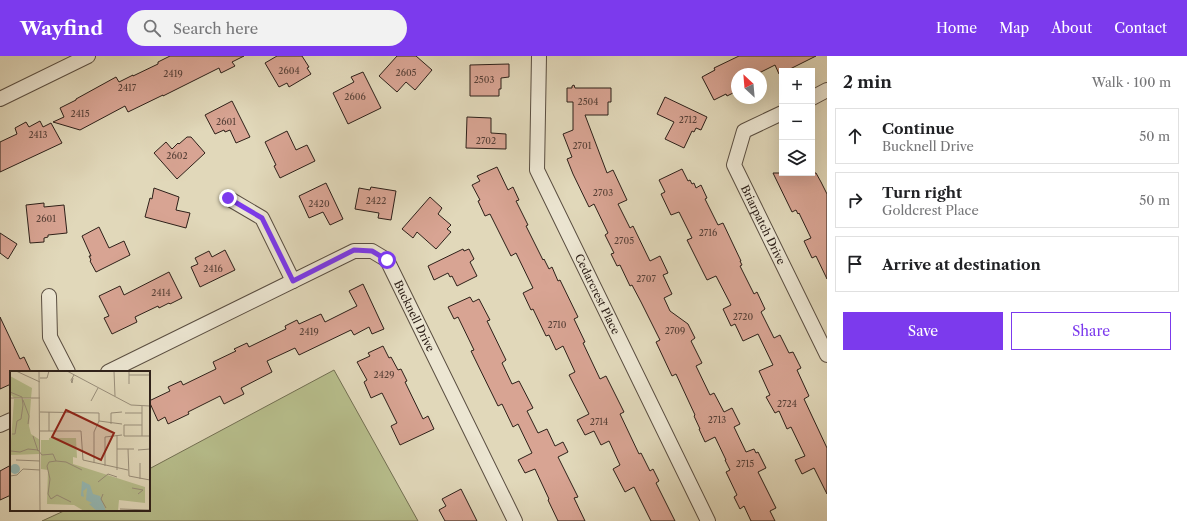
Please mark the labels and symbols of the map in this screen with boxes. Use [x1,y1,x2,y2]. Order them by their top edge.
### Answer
house number: 2604 [278,65,300,76]
house number: 2605 [395,67,417,78]
house number: 2419 [163,68,183,79]
north arrow [731,68,767,104]
house number: 2503 [474,74,494,85]
house number: 2417 [118,82,137,93]
house number: 2606 [344,91,366,102]
house number: 2504 [578,96,598,107]
house number: 2415 [70,108,90,119]
house number: 2712 [679,114,697,125]
house number: 2601 [216,116,236,127]
house number: 2413 [28,129,48,140]
house number: 2702 [476,135,496,146]
house number: 2701 [572,140,592,151]
house number: 2602 [166,150,188,161]
street label: Briarpatch Drive [738,183,789,267]
house number: 2703 [593,187,613,198]
route end [219,189,237,207]
house number: 2422 [366,195,386,206]
house number: 2420 [308,198,330,209]
house number: 2601 [36,213,56,224]
house number: 2716 [699,227,717,238]
house number: 2705 [614,235,634,246]
route start [378,251,396,269]
street label: Cedarcrest Place [572,251,623,337]
house number: 2416 [203,263,223,274]
house number: 2707 [636,273,656,284]
street label: Bucknell Drive [391,278,438,354]
house number: 2414 [151,287,171,298]
house number: 2720 [733,311,754,322]
house number: 2710 [547,319,567,330]
house number: 2709 [665,325,685,336]
house number: 2419 [299,326,319,337]
house number: 2429 [374,369,394,380]
inset map [10,371,150,511]
house number: 2724 [777,398,797,409]
house number: 2713 [708,414,726,425]
house number: 2714 [590,416,608,427]
house number: 2715 [736,458,754,469]

